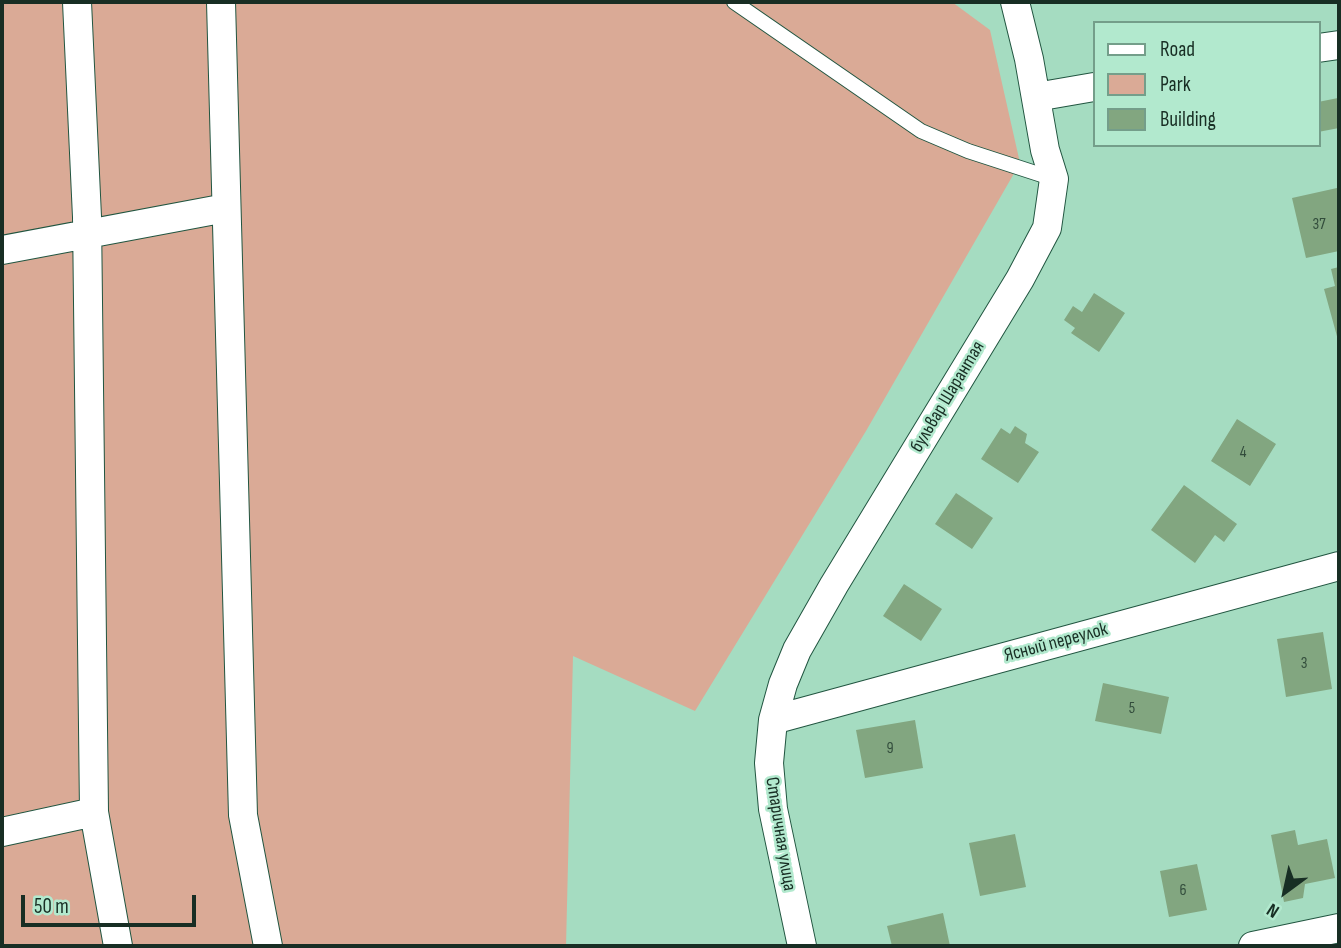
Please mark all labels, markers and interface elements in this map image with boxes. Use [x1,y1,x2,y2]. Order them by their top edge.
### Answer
legend [1092,21,1320,147]
text: Road [1160,37,1195,62]
text: Park [1160,72,1191,97]
text: Building [1160,107,1216,132]
house number: 37 [1312,215,1326,235]
street label: бульвар Шарантая [906,337,990,457]
house number: 4 [1240,443,1246,463]
street label: Ясный переулок [1002,618,1110,668]
house number: 3 [1301,654,1307,674]
house number: 5 [1129,699,1135,719]
house number: 9 [886,739,894,759]
street label: Старичная улица [760,775,800,893]
north arrow [1250,857,1320,927]
scale bar [24,881,200,925]
house number: 6 [1179,881,1187,901]
text: 50 m [34,894,69,919]
text: N [1263,898,1284,922]

